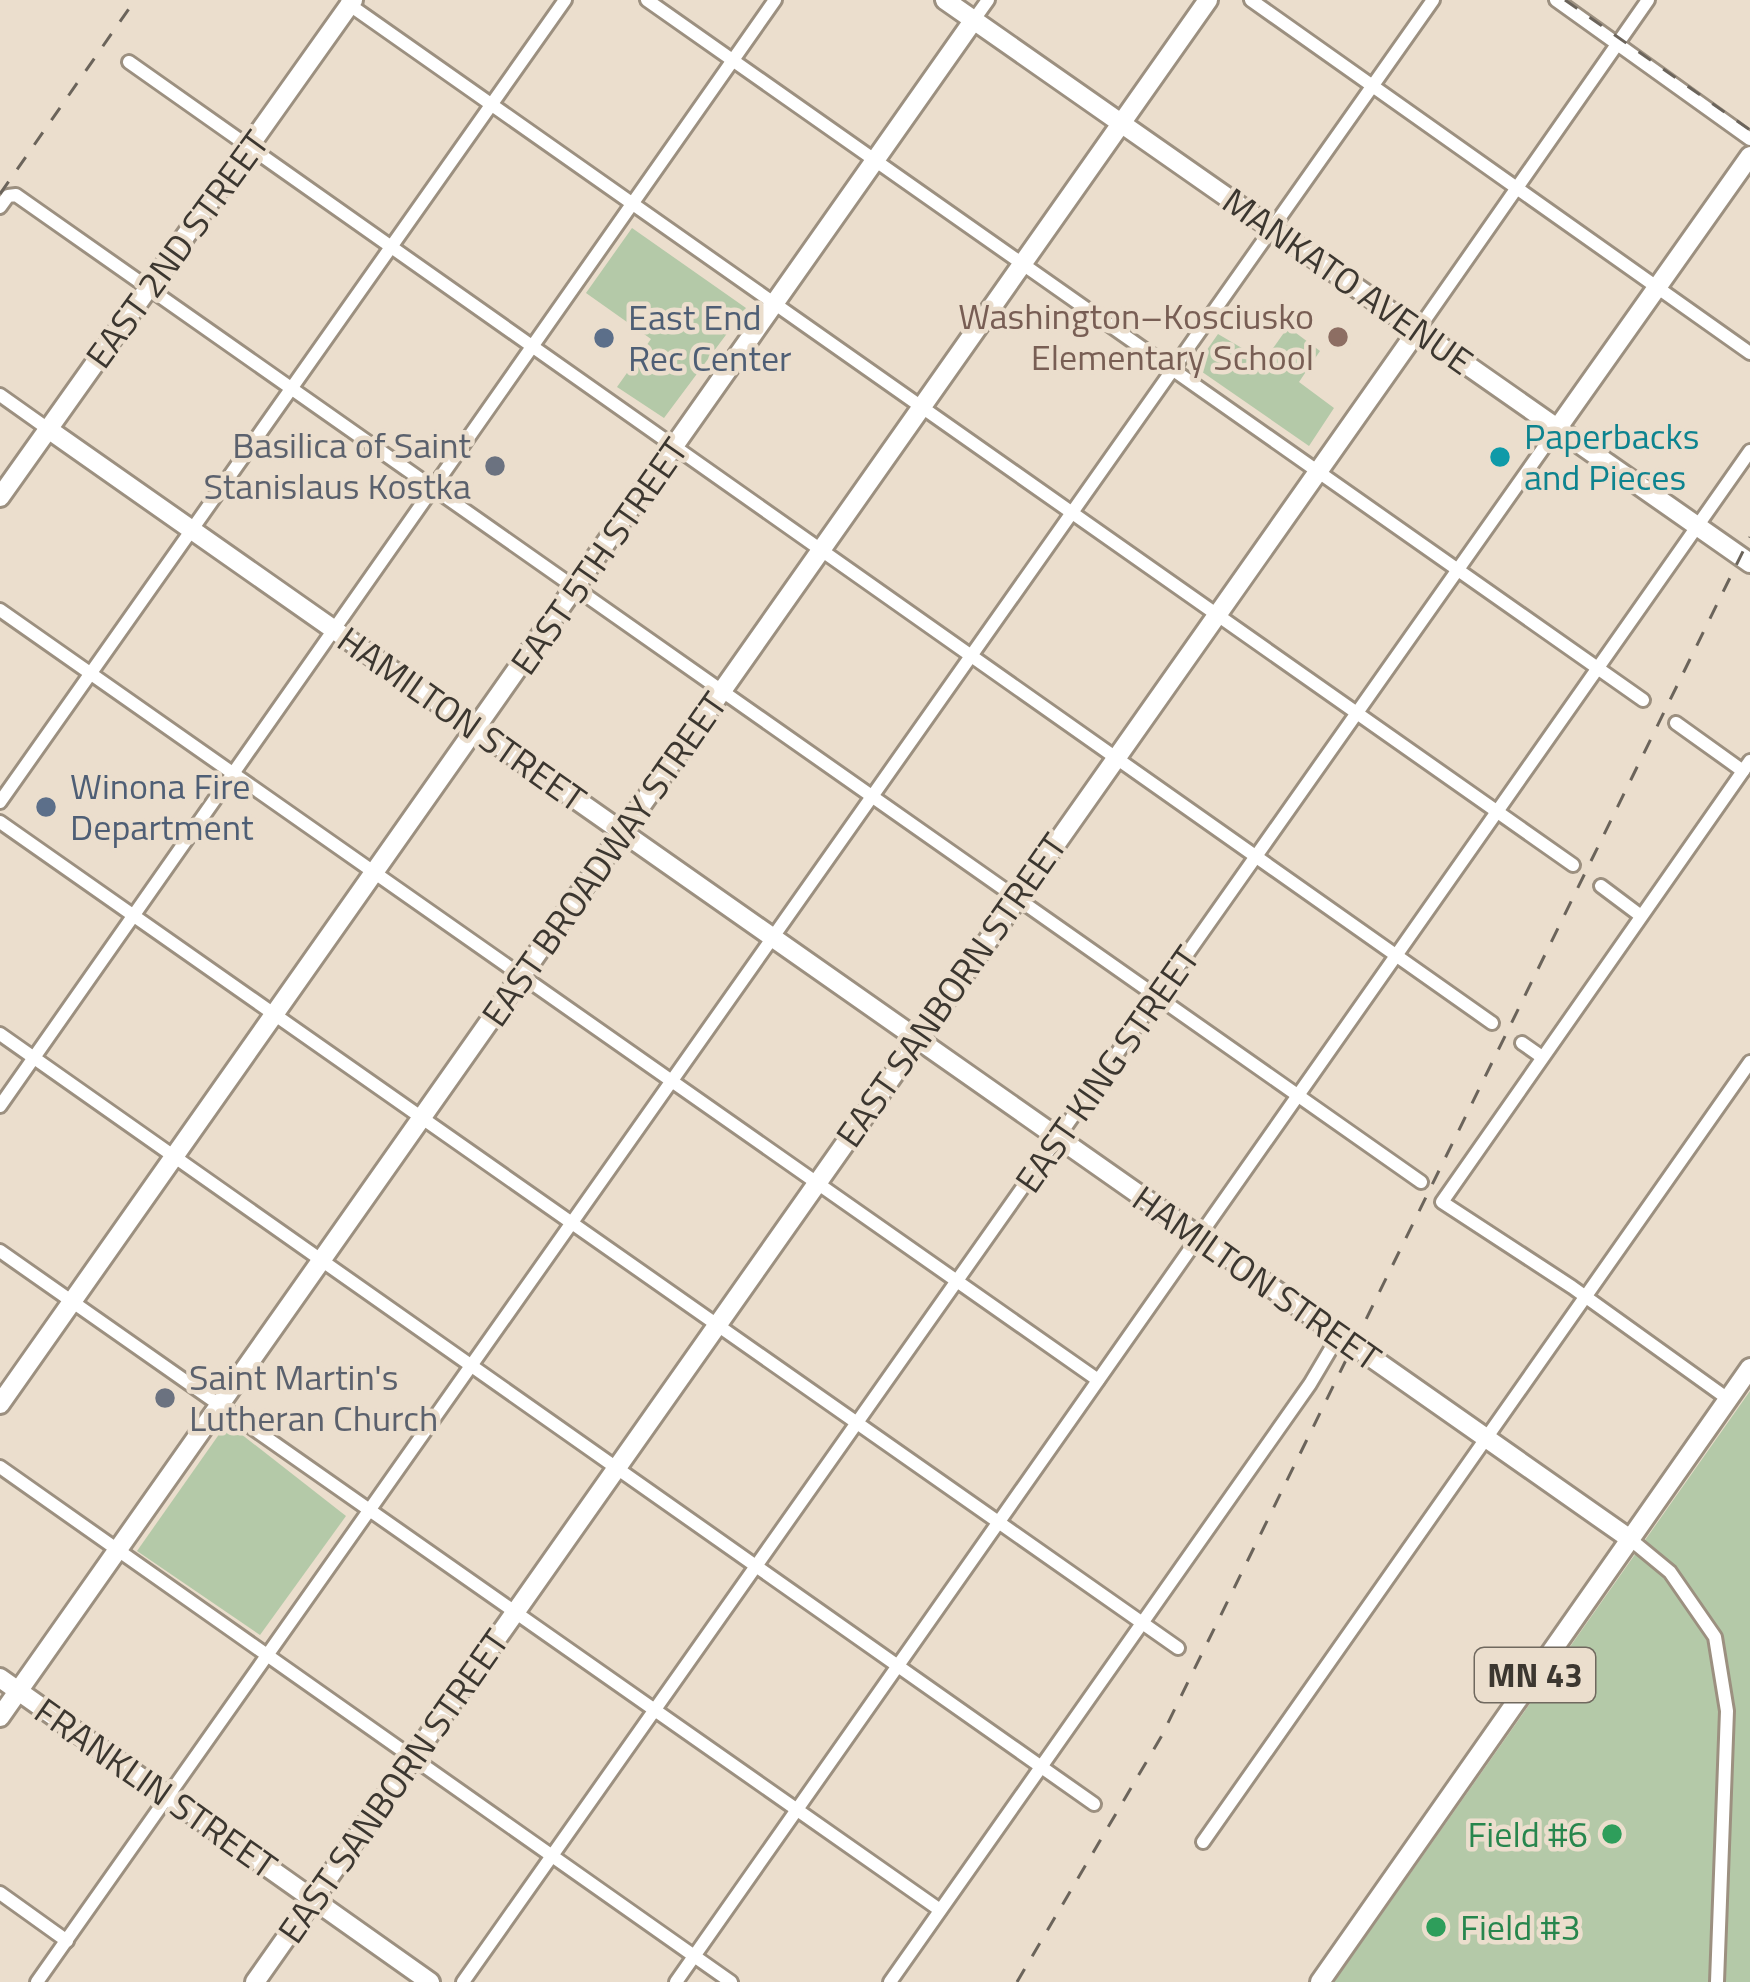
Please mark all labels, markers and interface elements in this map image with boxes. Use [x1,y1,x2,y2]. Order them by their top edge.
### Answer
street label: EAST 2ND STREET [71,118,282,379]
street label: MANKATO AVENUE [1212,173,1485,388]
place label: Washington–Kosciusko Elementary School [958,288,1314,384]
place label: East End Rec Center [628,289,792,385]
marker: Washington–Kosciusko Elementary School [1325,324,1351,350]
marker: East End Rec Center [591,325,617,351]
place label: Paperbacks and Pieces [1524,408,1699,504]
place label: Basilica of Saint Stanislaus Kostka [204,417,471,513]
street label: EAST 5TH STREET [496,426,701,685]
marker: Paperbacks and Pieces [1487,444,1513,470]
marker: Basilica of Saint Stanislaus Kostka [482,453,508,479]
street label: HAMILTON STREET [327,612,598,825]
street label: EAST BROADWAY STREET [467,680,740,1037]
place label: Winona Fire Department [70,758,254,854]
marker: Winona Fire Department [33,794,59,820]
street label: EAST SANBORN STREET [821,821,1080,1158]
street label: EAST KING STREET [1001,934,1212,1204]
street label: HAMILTON STREET [1122,1171,1393,1384]
place label: Saint Martin's Lutheran Church [189,1349,438,1445]
marker: Saint Martin's Lutheran Church [152,1385,178,1411]
street label: EAST SANBORN STREET [263,1617,522,1954]
road number: MN 43 [1475,1648,1595,1702]
street label: FRANKLIN STREET [24,1683,289,1892]
place label: Field #6 [1467,1806,1588,1861]
marker: Field #6 [1599,1821,1625,1847]
place label: Field #3 [1460,1899,1581,1954]
marker: Field #3 [1423,1914,1449,1940]

